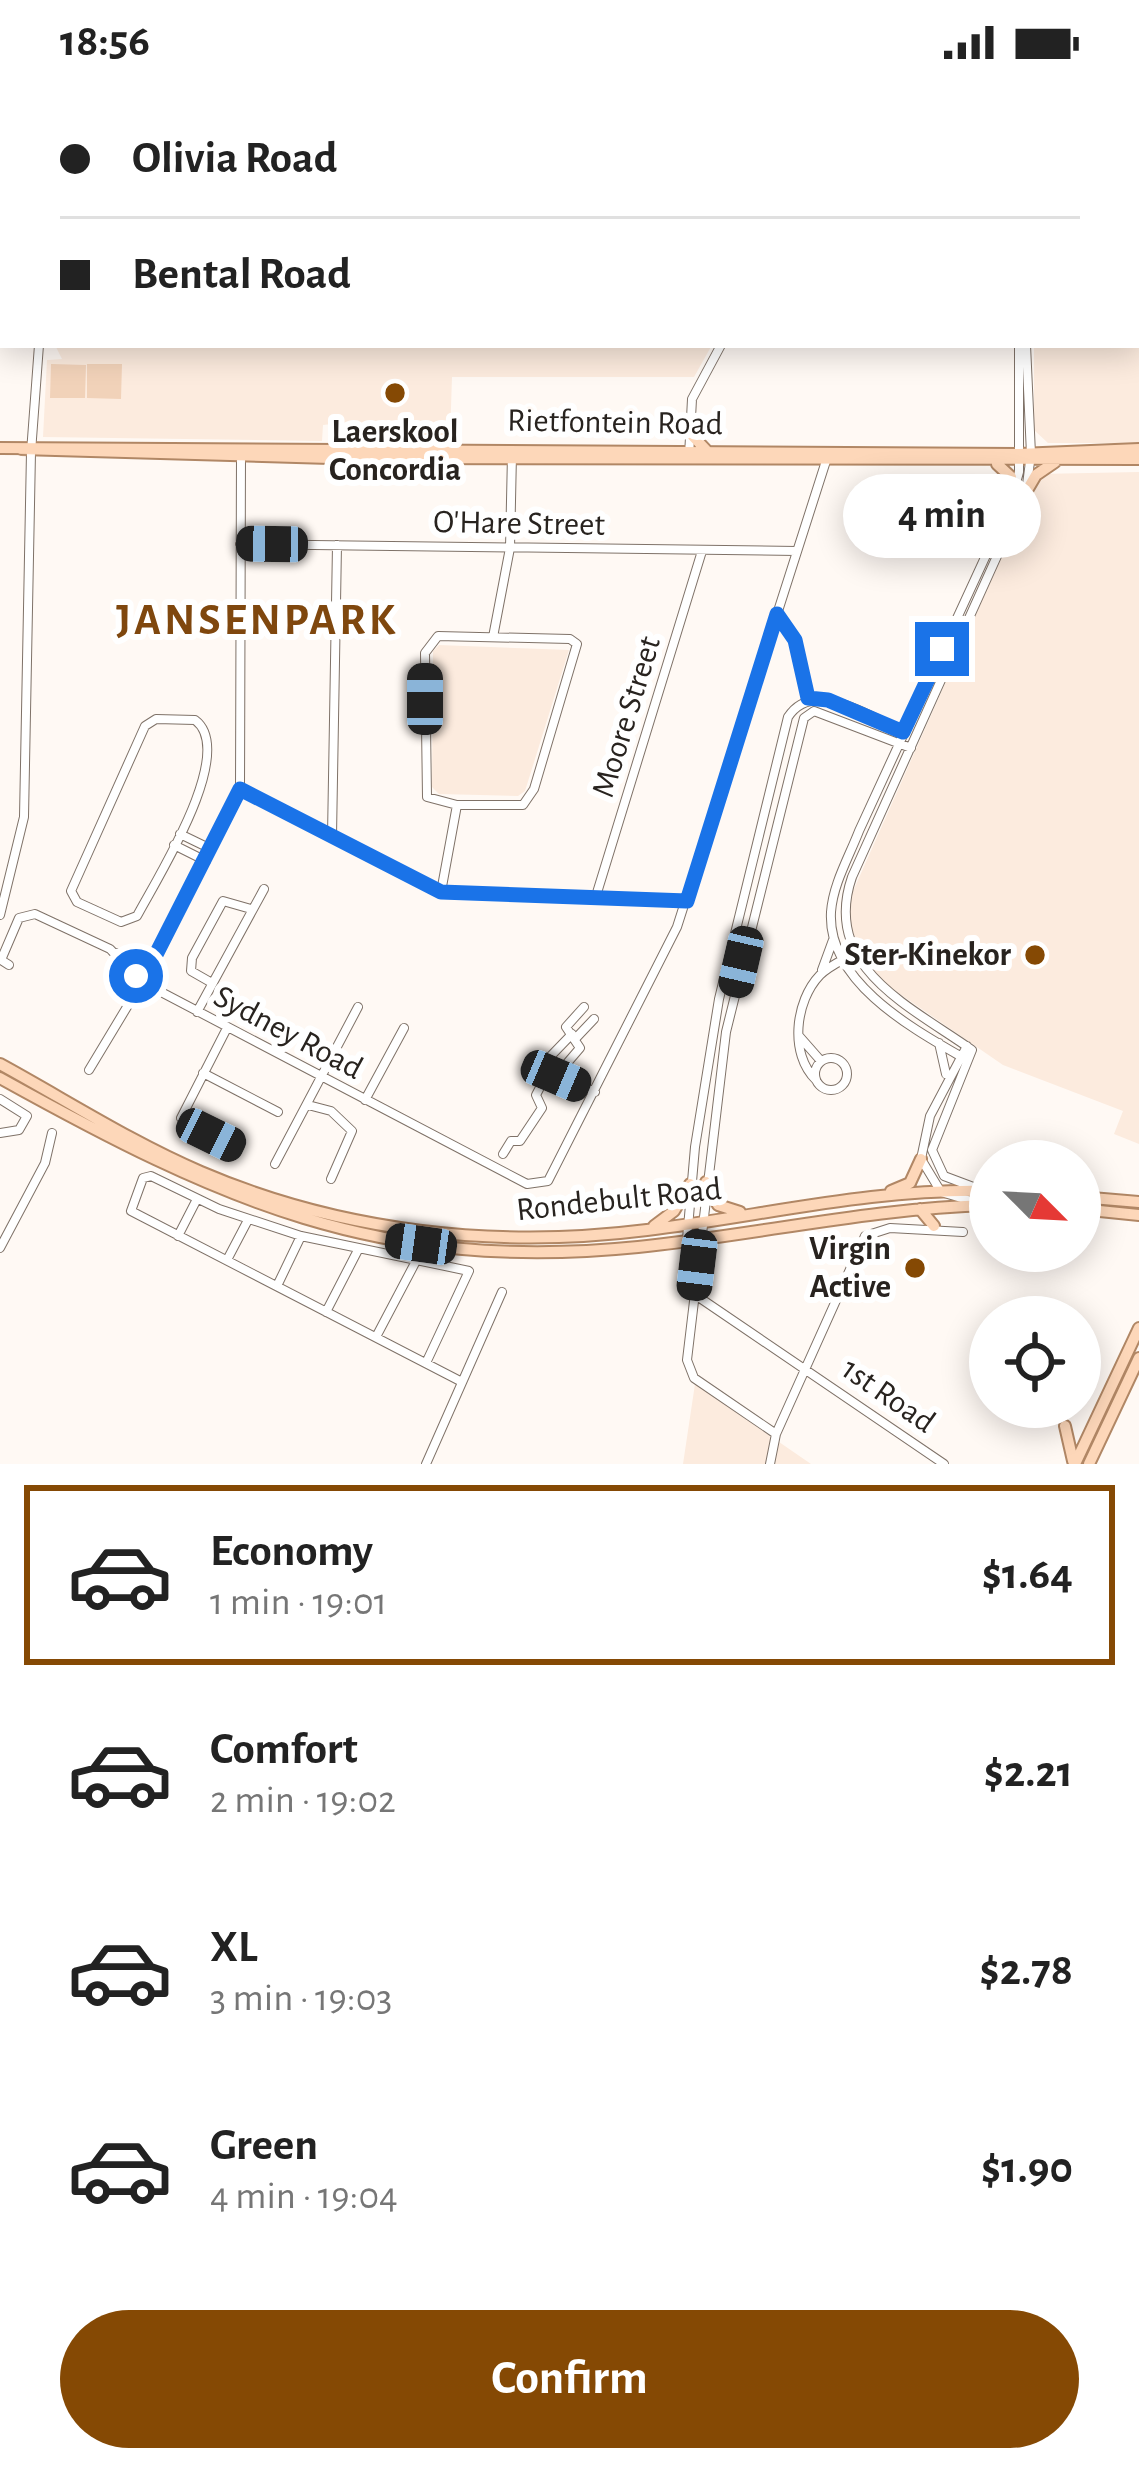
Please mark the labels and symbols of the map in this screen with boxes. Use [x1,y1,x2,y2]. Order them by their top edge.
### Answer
marker: Laerskool Concordia [382,380,408,406]
street label: Rietfontein Road [507,405,723,441]
place label: Laerskool Concordia [329,416,461,487]
callout: 4 min [843,475,1041,559]
street label: O'Hare Street [433,506,606,542]
car [236,525,308,563]
district label: JANSENPARK [116,598,398,643]
route end [915,622,969,676]
street label: Moore Street [587,632,667,801]
car [407,663,443,735]
car [715,923,767,1001]
place label: Ster-Kinekor [844,939,1012,972]
marker: Ster-Kinekor [1022,942,1048,968]
route start [109,949,163,1003]
street label: Sydney Road [208,980,368,1086]
car [516,1045,596,1107]
car [171,1103,251,1167]
north arrow [969,1140,1101,1272]
street label: Rondebult Road [515,1173,723,1227]
car [383,1221,459,1267]
car [675,1227,719,1303]
place label: Virgin Active [809,1233,891,1304]
marker: Virgin Active [902,1255,928,1281]
street label: 1st Road [835,1352,941,1440]

